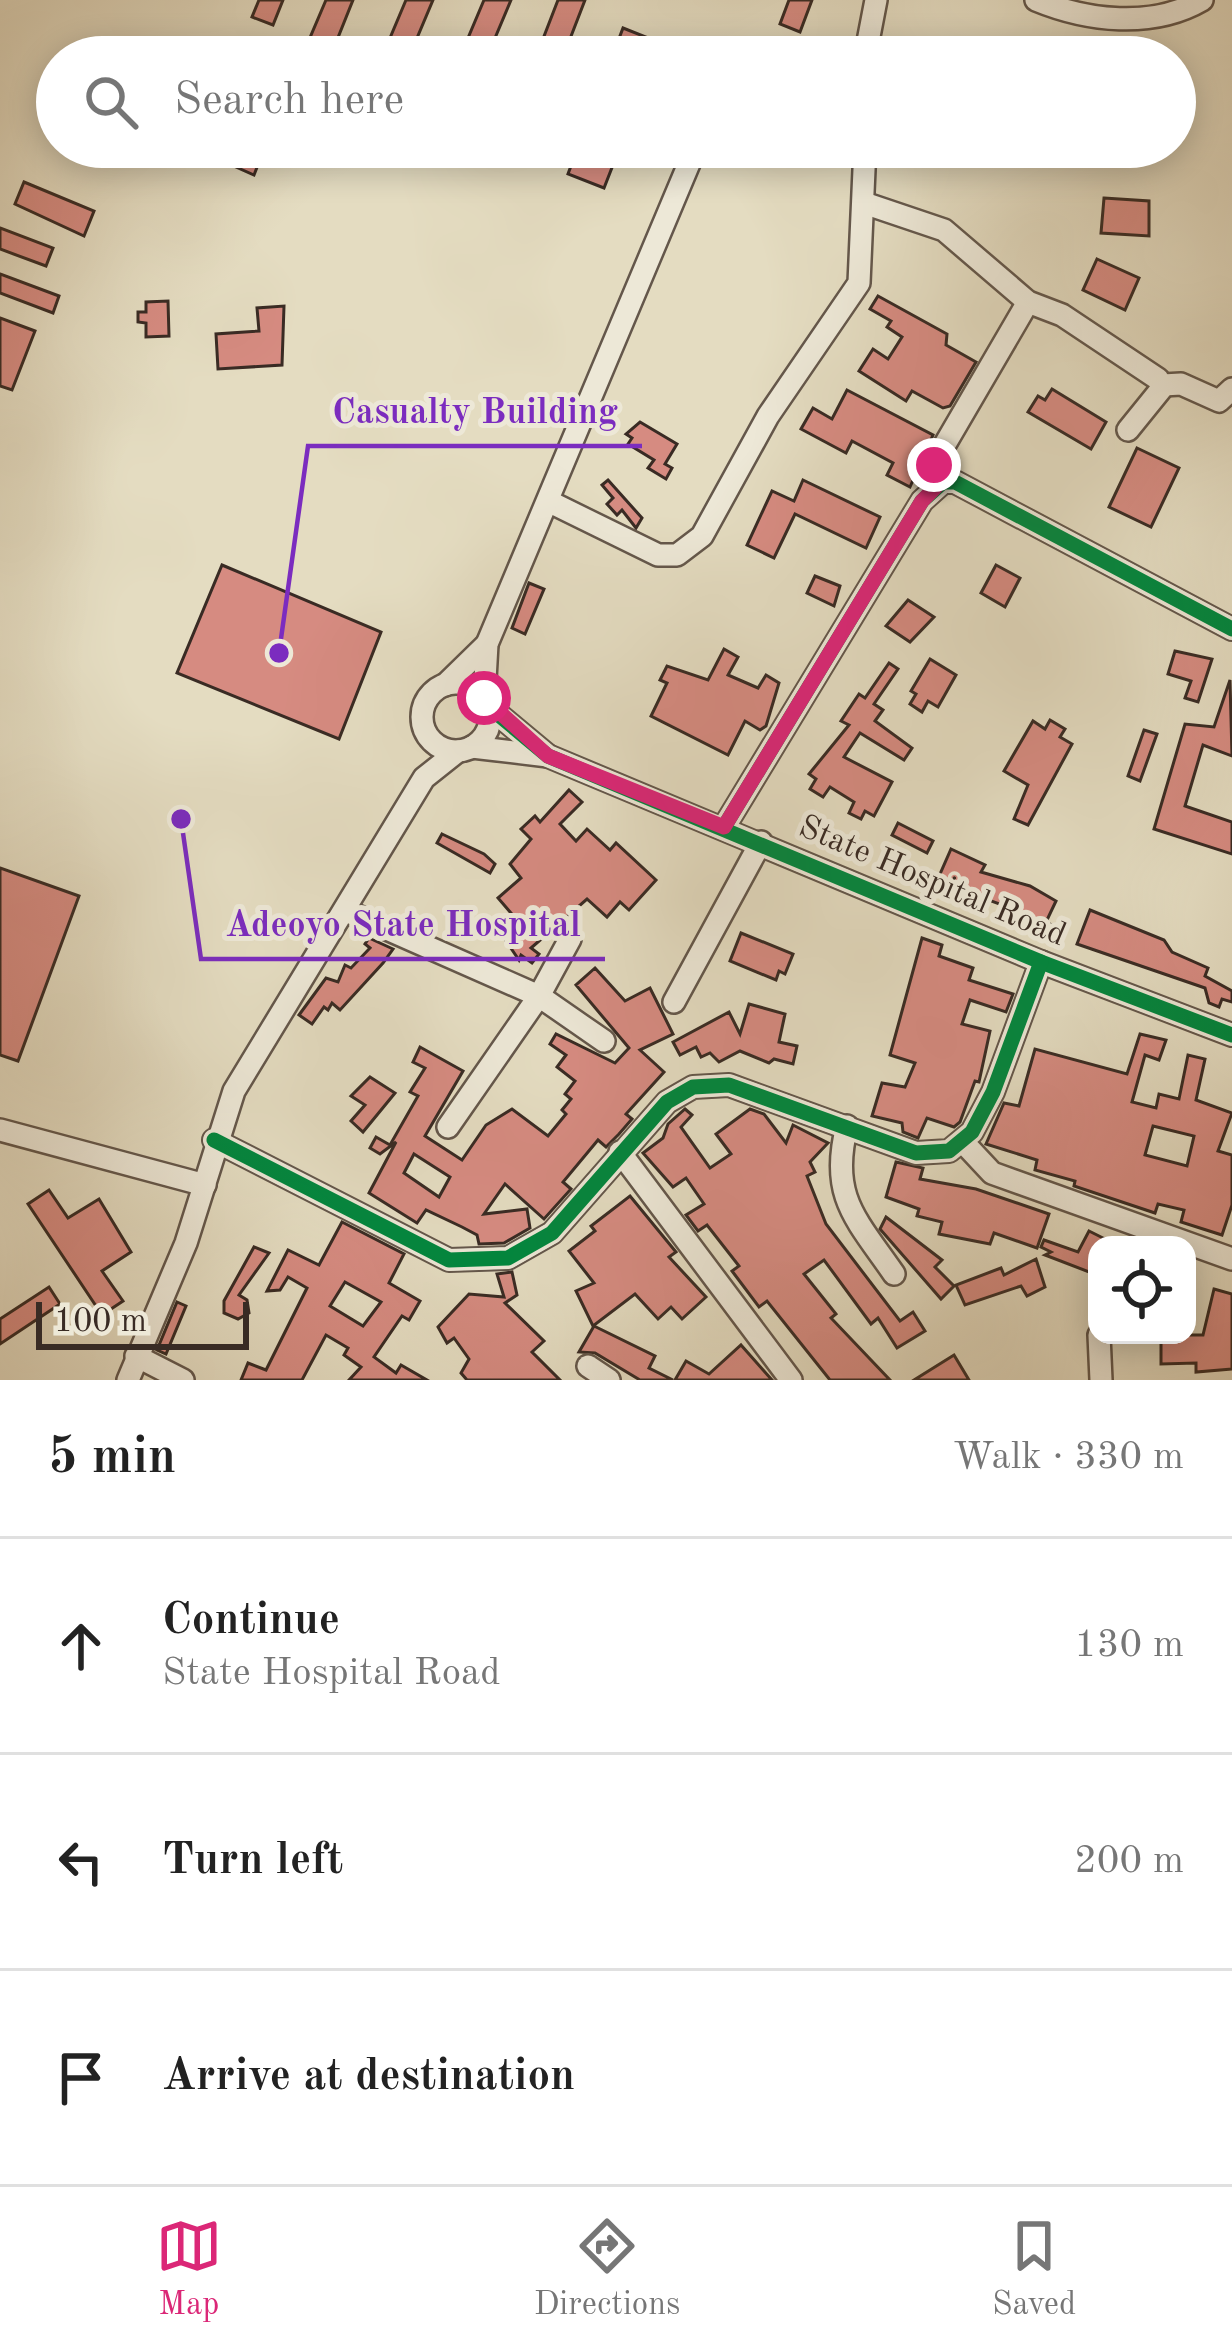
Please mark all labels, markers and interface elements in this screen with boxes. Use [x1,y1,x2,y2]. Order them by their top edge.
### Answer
search box [36,36,1196,168]
icon: search [78,69,144,135]
text: Search here [174,79,404,124]
callout: Casualty Building [308,374,642,446]
text: Casualty Building [332,396,618,432]
route end [907,438,961,492]
route start [457,671,511,725]
street label: State Hospital Road [794,811,1070,953]
callout: Adeoyo State Hospital [201,887,605,959]
text: Adeoyo State Hospital [225,909,581,945]
map controls [1088,1236,1196,1344]
button: locate [1088,1236,1196,1344]
scale bar [36,1296,249,1349]
text: 100 m [54,1306,147,1339]
text: 5 min [48,1433,176,1484]
text: Walk · 330 m [953,1438,1184,1477]
text: Continue [162,1599,340,1644]
icon: ahead [48,1613,114,1679]
text: 130 m [1074,1626,1184,1665]
text: State Hospital Road [162,1654,501,1693]
icon: left [48,1829,114,1895]
text: Turn left [162,1839,343,1884]
text: 200 m [1074,1842,1184,1881]
icon: arrive [48,2045,114,2111]
text: Arrive at destination [162,2055,575,2100]
tab: Map [156,2213,222,2326]
tab: Directions [534,2213,680,2326]
tab: Saved [992,2213,1076,2326]

